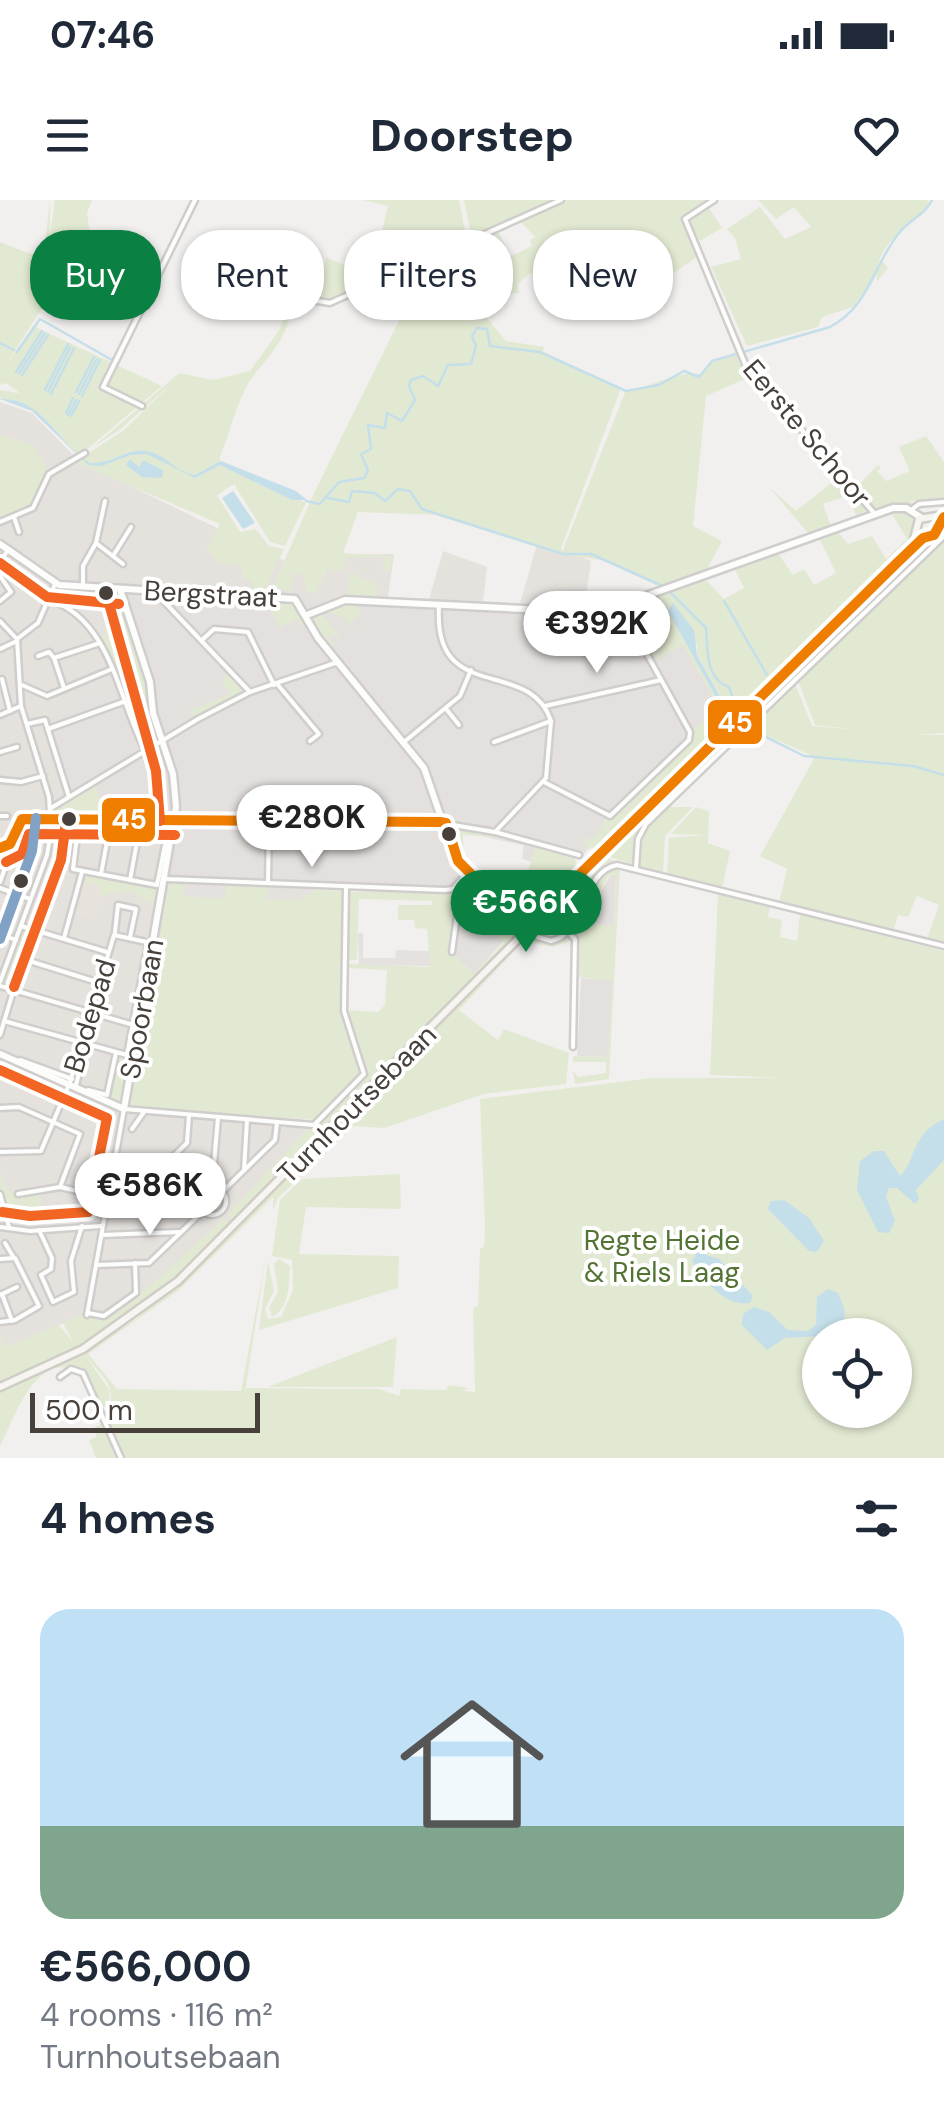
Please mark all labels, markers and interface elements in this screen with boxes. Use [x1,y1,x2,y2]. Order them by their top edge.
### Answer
text: 07:46 [50,10,155,60]
text: Doorstep [370,106,574,165]
icon: menu [40,108,95,163]
icon: heart [849,108,904,163]
chip: Buy [30,230,161,320]
chip: Rent [181,230,324,320]
chip: Filters [344,230,513,320]
chip: New [533,230,673,320]
street label: Eerste Schoor [735,352,879,514]
street label: Bergstraat [143,572,279,616]
unlabelled marker [96,583,116,603]
pin: €392K [527,591,667,676]
text: €392K [545,602,649,644]
line badge: 45 [706,698,764,746]
text: 45 [717,704,753,741]
pin: €280K [242,785,382,870]
line badge: 45 [100,796,157,844]
text: €280K [258,796,366,838]
text: 45 [111,801,147,838]
unlabelled marker [59,809,79,829]
unlabelled marker [439,824,459,844]
pin: €566K [456,870,596,955]
unlabelled marker [11,871,31,891]
text: €566K [473,881,579,923]
street label: Spoorbaan [112,936,172,1082]
street label: Bodepad [55,955,125,1077]
street label: Turnhoutsebaan [269,1016,445,1192]
pin: €586K [80,1153,220,1238]
text: €586K [97,1164,203,1206]
park label: Regte Heide & Riels Laag [584,1222,740,1291]
map controls [802,1318,912,1428]
button: locate [802,1318,912,1428]
scale bar [30,1388,260,1432]
text: 500 m [45,1392,133,1429]
text: 4 homes [40,1491,216,1546]
icon: filters [849,1491,904,1546]
icon: home [382,1674,562,1854]
text: €566,000 [40,1939,252,1994]
text: 4 rooms · 116 m² [40,1994,273,2036]
text: Turnhoutsebaan [40,2036,281,2078]

